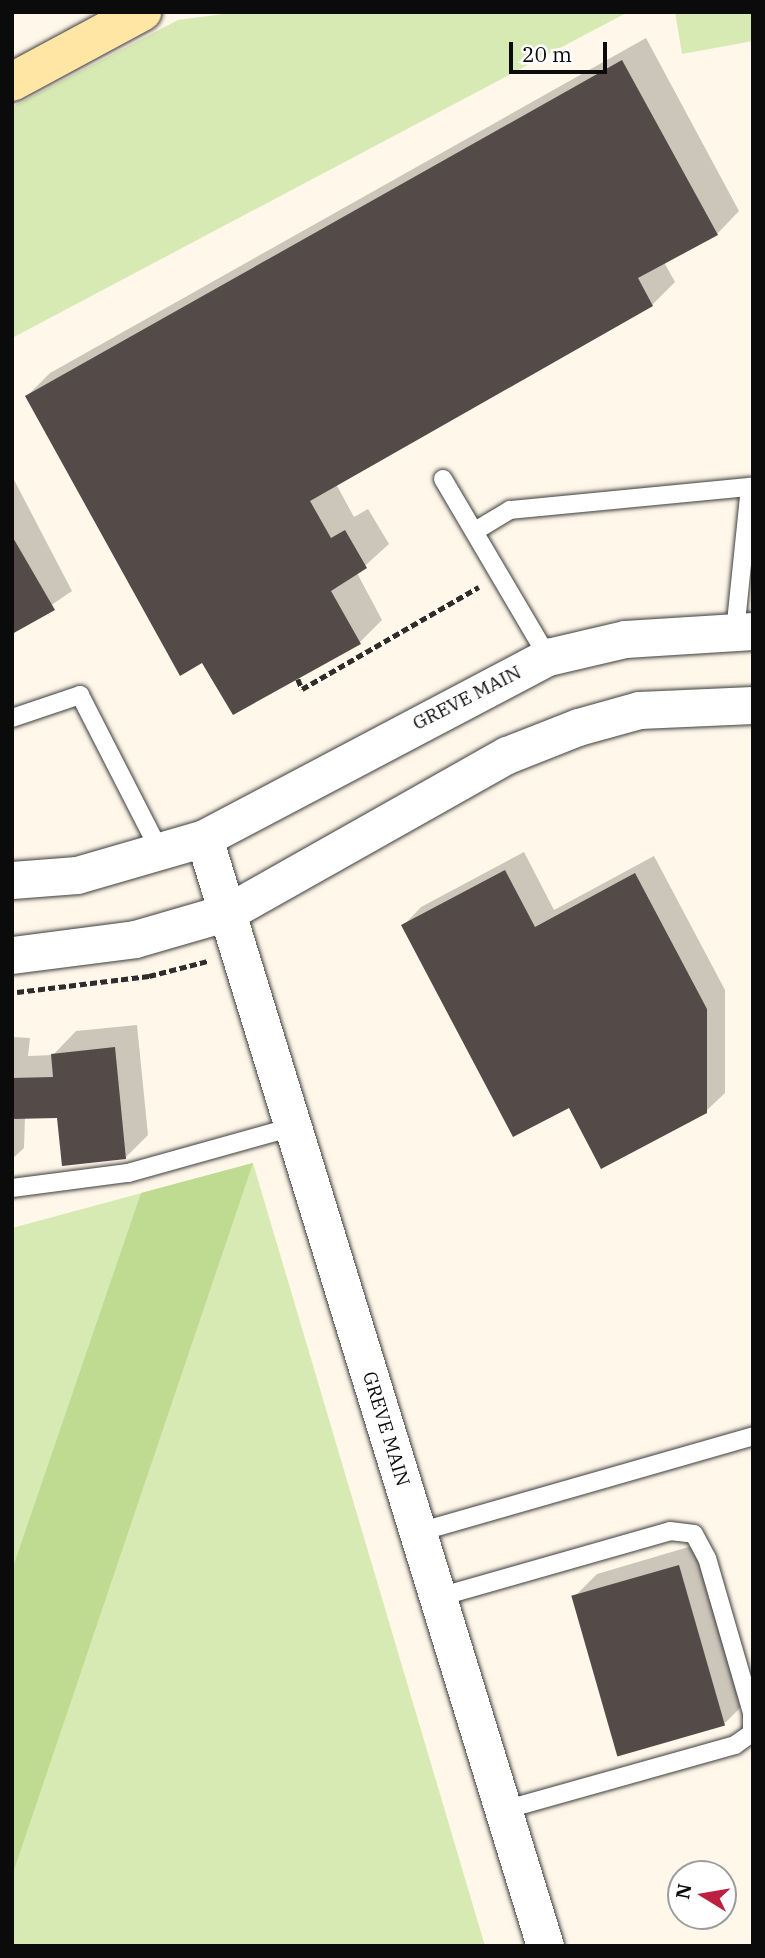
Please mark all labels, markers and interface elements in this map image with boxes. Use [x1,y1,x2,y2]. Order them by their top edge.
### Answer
scale bar [513,28,611,72]
text: 20 m [522,40,572,68]
street label: GREVE MAIN [409,661,525,735]
street label: GREVE MAIN [358,1369,414,1489]
north arrow [667,1860,737,1930]
text: N [670,1882,697,1901]

